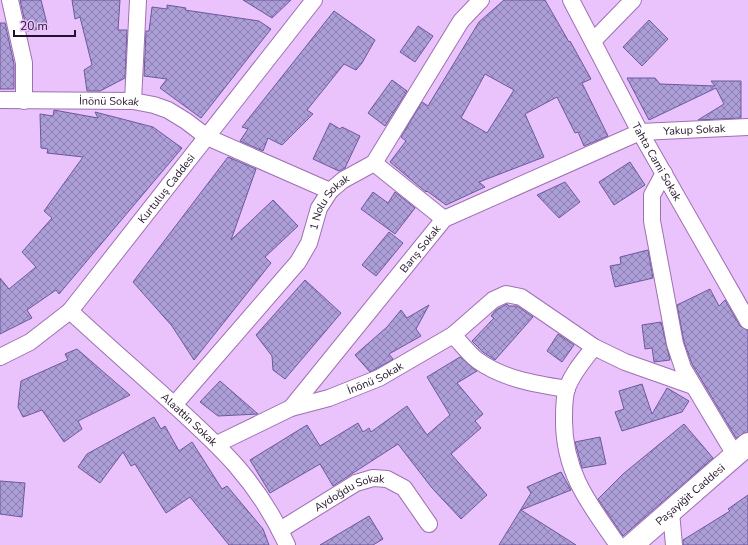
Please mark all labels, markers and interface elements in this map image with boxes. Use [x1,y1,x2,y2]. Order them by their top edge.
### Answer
scale bar [14,12,75,38]
text: 20 m [20,18,48,34]
street label: İnönü Sokak [79,94,141,110]
street label: Tahta Cami Sokak [628,120,685,204]
street label: Yakup Sokak [662,121,726,139]
street label: Kurtuluş Caddesi [135,151,199,227]
street label: 1 Nolu Sokak [306,171,352,232]
street label: Barış Sokak [396,221,445,276]
street label: İnönü Sokak [345,358,406,398]
street label: Alaattin Sokak [158,390,221,450]
street label: Paşayiğit Caddesi [653,461,728,529]
street label: Aydoğdu Sokak [311,471,386,515]

